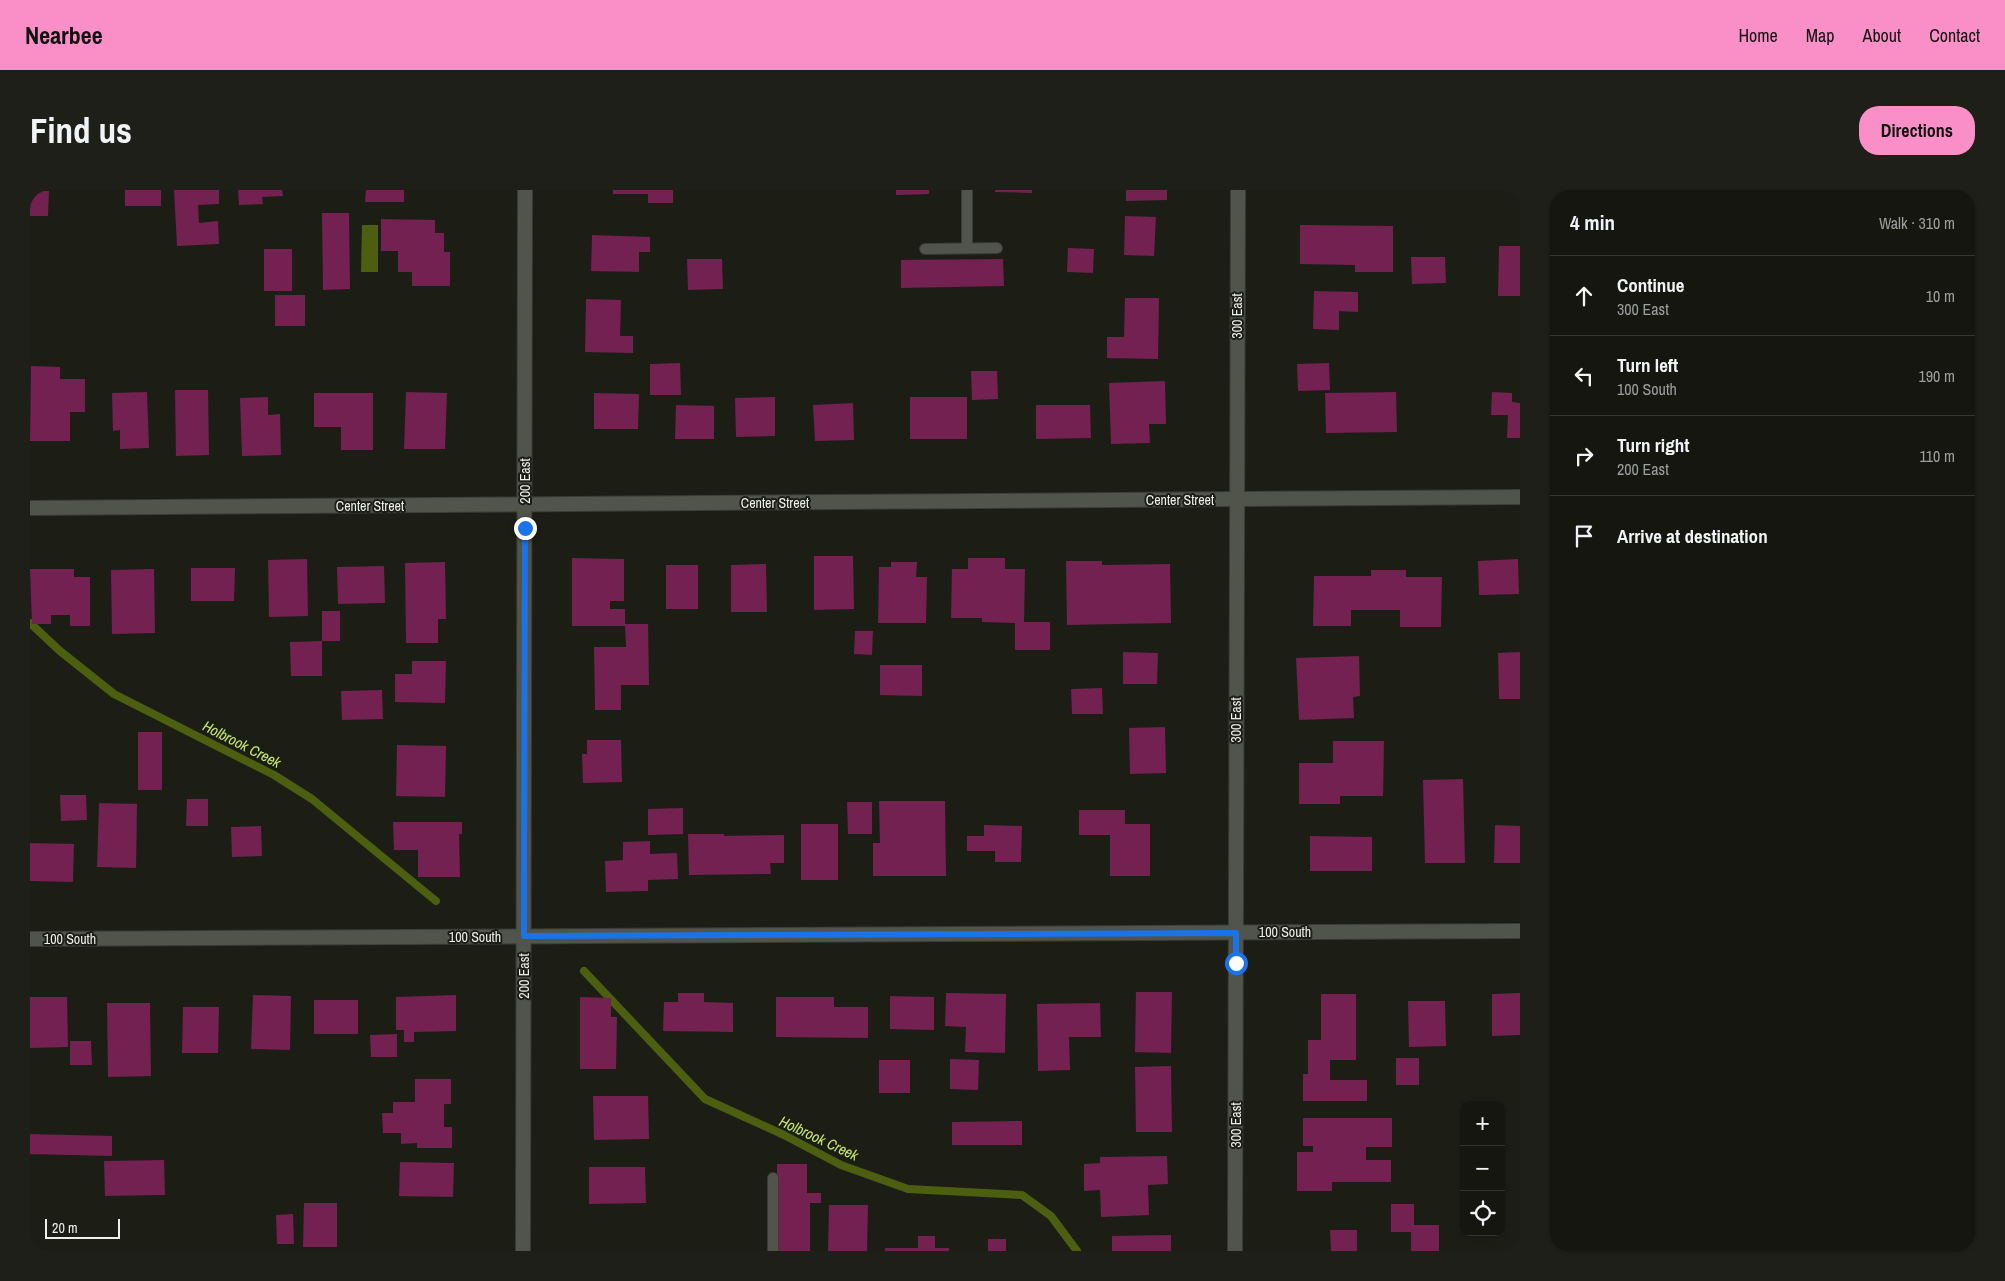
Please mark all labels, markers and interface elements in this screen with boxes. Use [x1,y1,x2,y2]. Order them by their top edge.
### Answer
text: Nearbee [25,19,103,51]
text: Home [1738,23,1778,48]
text: Map [1806,23,1835,48]
text: About [1863,23,1901,48]
text: Contact [1929,23,1980,48]
button: Directions [1859,106,1975,155]
text: Find us [30,107,132,154]
text: 4 min [1570,208,1615,237]
text: Walk · 310 m [1879,212,1955,234]
text: Continue [1617,272,1685,298]
icon: ahead [1570,282,1598,310]
text: 10 m [1926,285,1955,307]
street label: 300 East [1228,293,1246,339]
text: 300 East [1617,298,1669,320]
text: Turn left [1617,352,1678,378]
icon: left [1570,362,1598,390]
text: 190 m [1919,365,1955,387]
text: 100 South [1617,378,1677,400]
text: Turn right [1617,432,1689,458]
icon: right [1570,442,1598,470]
text: 110 m [1919,445,1955,467]
street label: 200 East [516,458,534,504]
text: 200 East [1617,458,1669,480]
street label: Center Street [1146,491,1214,509]
street label: Center Street [741,494,809,512]
street label: Center Street [336,497,404,515]
route end [514,517,537,540]
icon: arrive [1570,522,1598,550]
text: Arrive at destination [1617,523,1768,549]
street label: 300 East [1227,697,1245,743]
water label: Holbrook Creek [199,715,286,773]
street label: 100 South [1259,923,1311,941]
street label: 100 South [449,928,501,946]
street label: 100 South [44,930,96,948]
route start [1225,952,1248,975]
street label: 200 East [515,953,533,999]
map controls [1460,1101,1505,1236]
button: + [1460,1101,1505,1146]
street label: 300 East [1227,1102,1245,1148]
water label: Holbrook Creek [776,1110,863,1166]
button: − [1460,1146,1505,1191]
button: locate [1460,1191,1505,1236]
scale bar [45,1216,120,1239]
text: 20 m [52,1219,78,1237]

